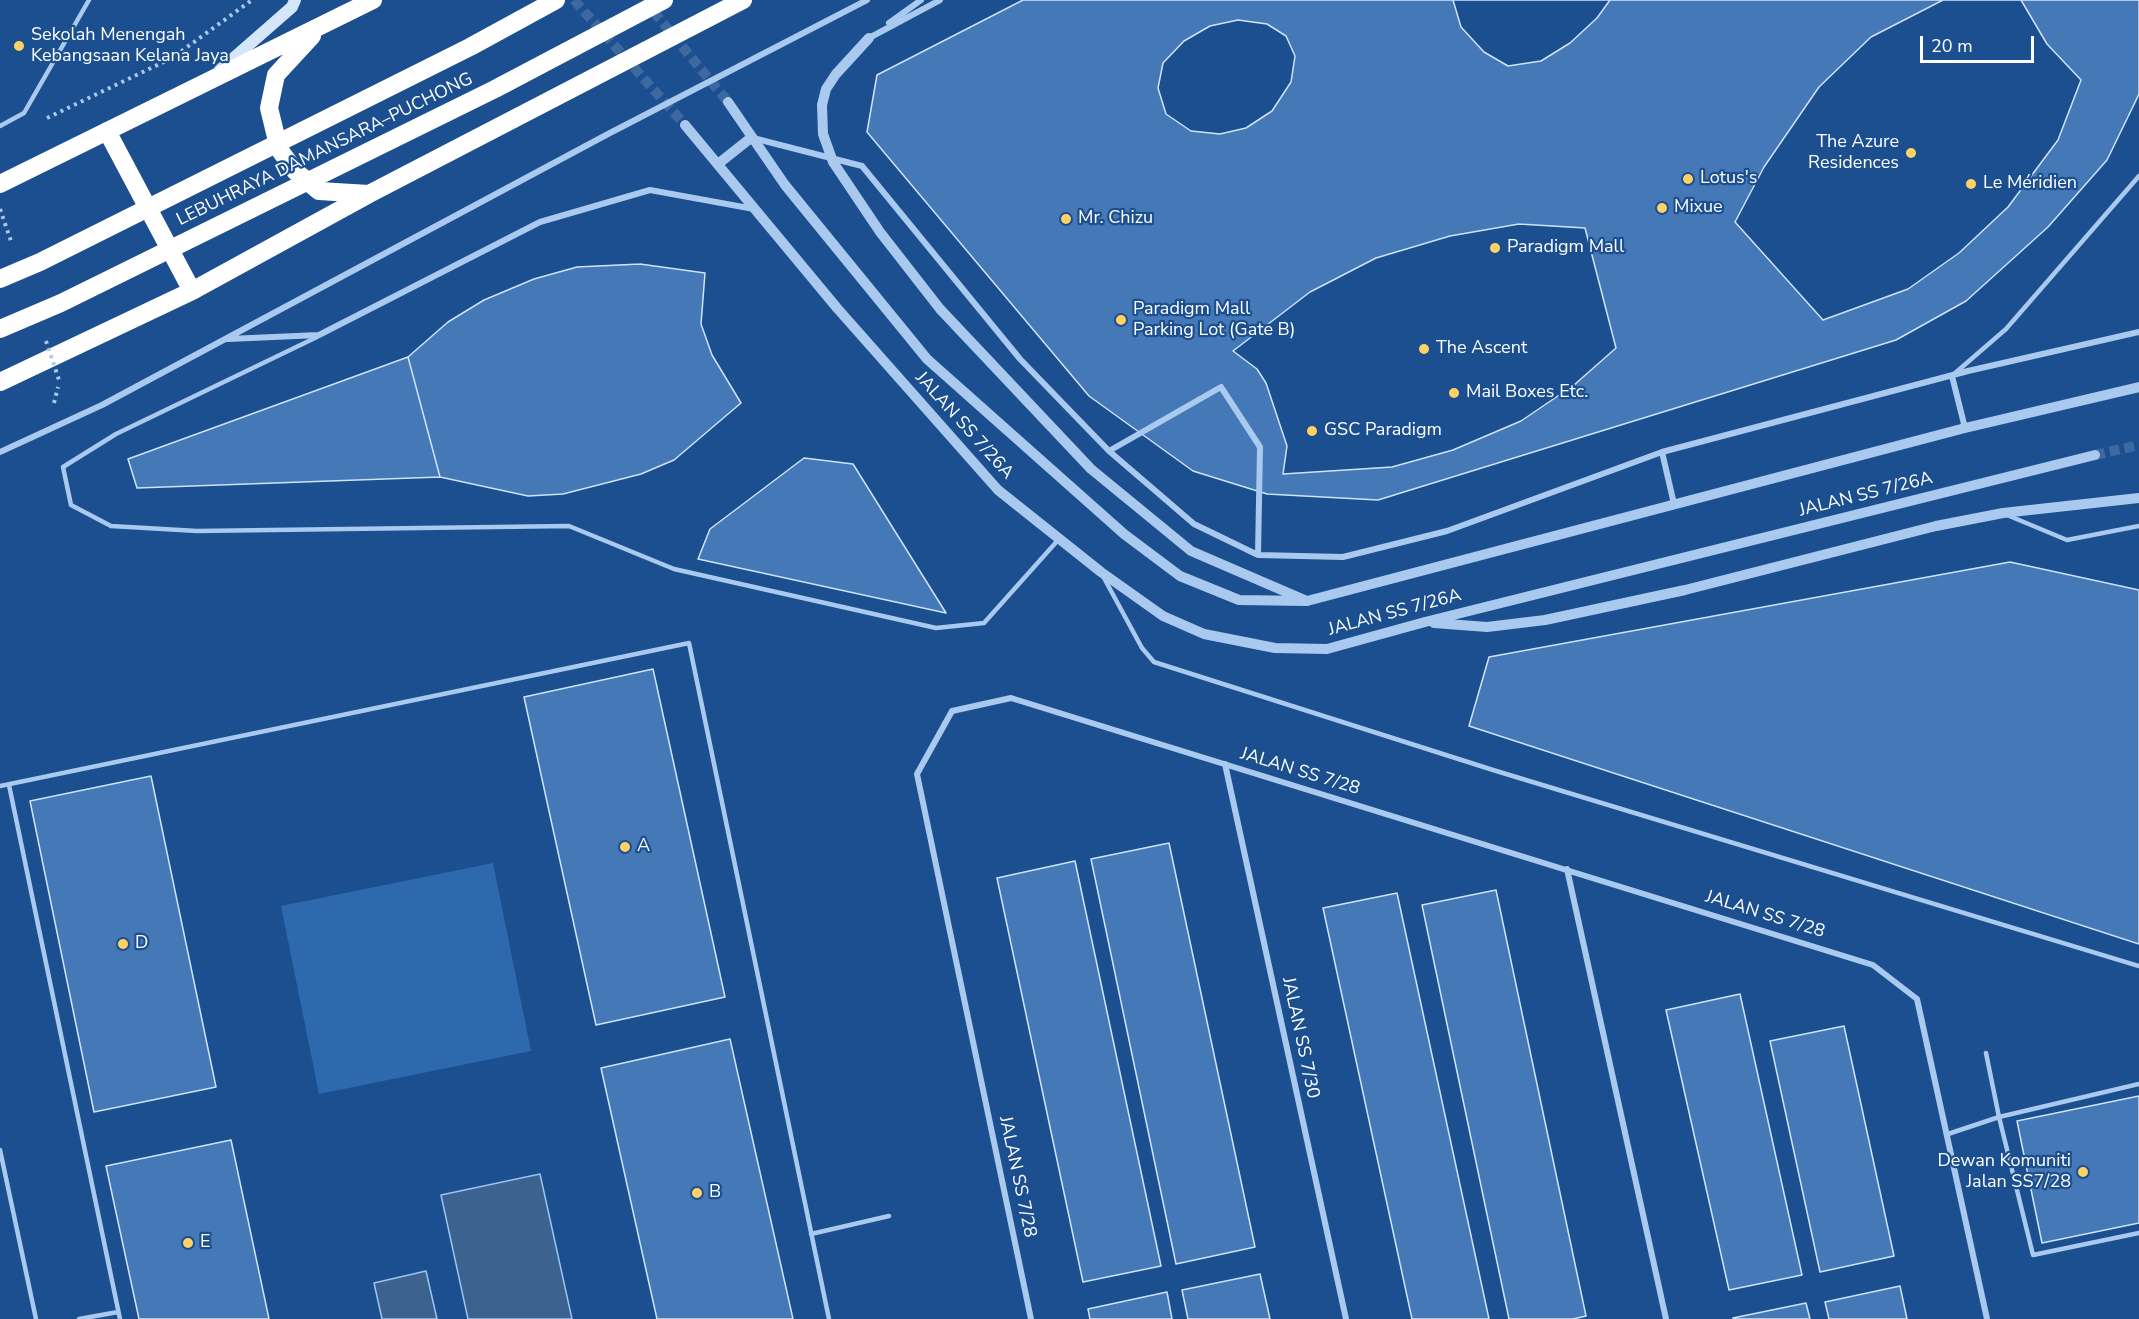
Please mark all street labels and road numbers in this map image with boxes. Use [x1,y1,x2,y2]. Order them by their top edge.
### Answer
street label: LEBUHRAYA DAMANSARA–PUCHONG [173,69,477,231]
street label: JALAN SS 7/26A [910,368,1018,484]
street label: JALAN SS 7/26A [1797,468,1935,522]
street label: JALAN SS 7/26A [1326,585,1464,641]
street label: JALAN SS 7/28 [1238,744,1362,800]
street label: JALAN SS 7/28 [1703,887,1827,943]
street label: JALAN SS 7/30 [1277,975,1323,1101]
street label: JALAN SS 7/28 [994,1114,1040,1240]

